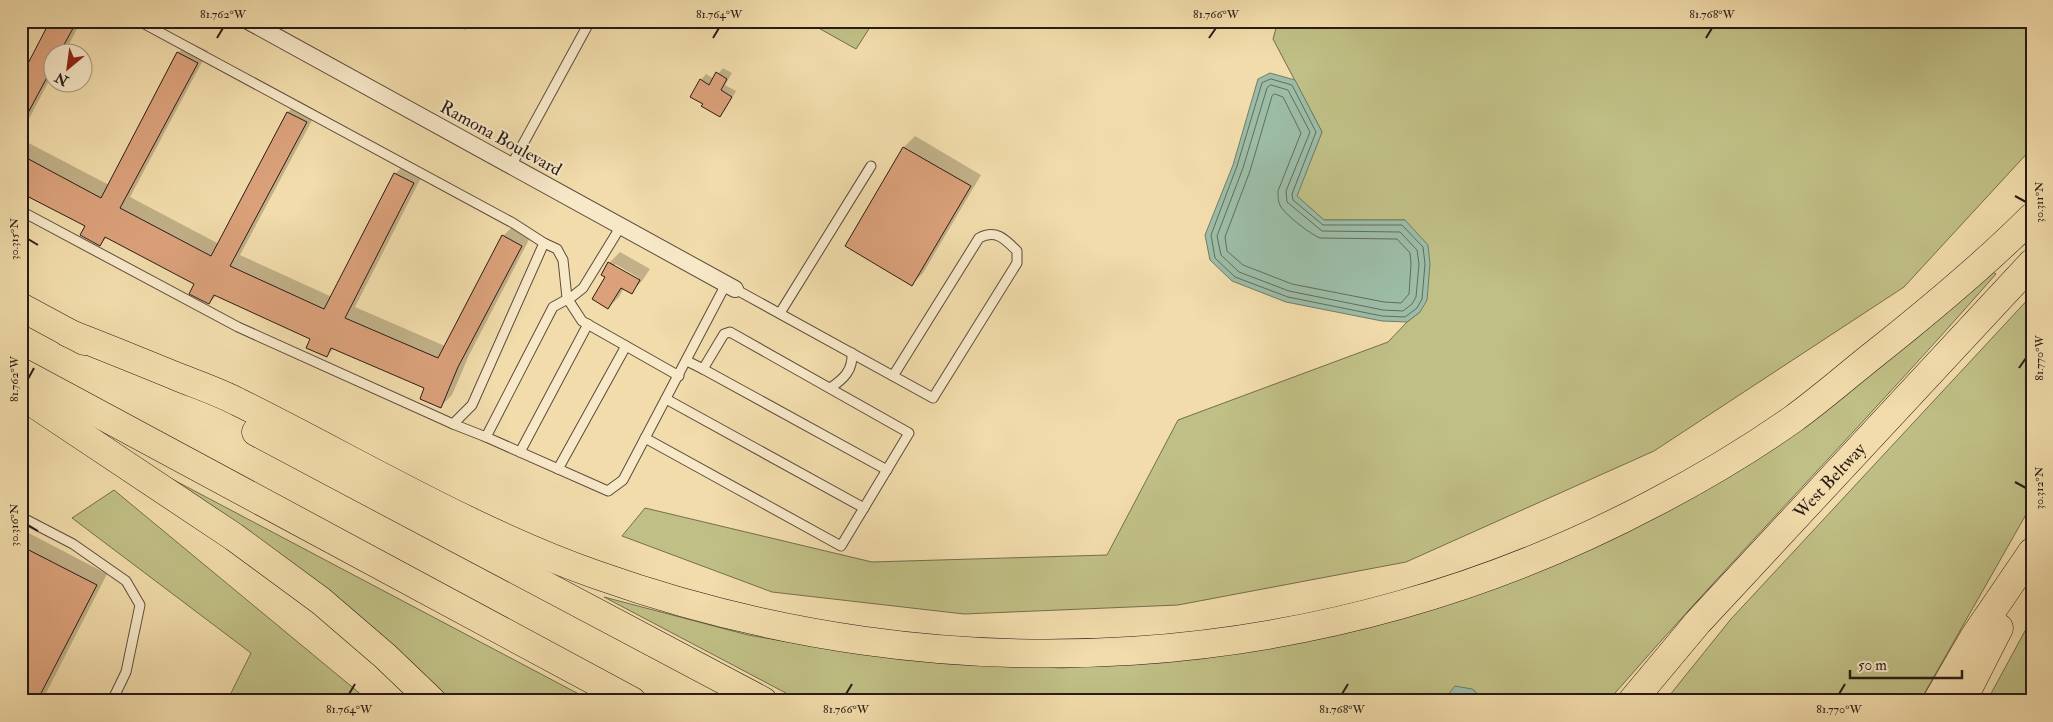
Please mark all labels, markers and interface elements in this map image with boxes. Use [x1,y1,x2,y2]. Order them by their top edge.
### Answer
text: 81.762°W [200,7,247,22]
text: 81.764°W [696,7,743,22]
text: 81.766°W [1193,7,1240,22]
text: 81.768°W [1689,7,1735,22]
north arrow [42,42,92,92]
text: N [52,68,72,90]
street label: Ramona Boulevard [436,95,566,181]
text: 30.311°N [2032,181,2047,223]
text: 30.315°N [7,218,22,260]
text: 81.770°W [2032,335,2047,381]
text: 81.762°W [7,355,22,402]
street label: West Beltway [1788,437,1872,525]
text: 30.312°N [2032,466,2047,510]
text: 30.316°N [7,503,22,546]
scale bar [1850,647,1963,679]
text: 50 m [1858,656,1887,675]
text: 81.764°W [326,702,373,717]
text: 81.766°W [823,702,870,717]
text: 81.768°W [1319,702,1365,717]
text: 81.770°W [1816,702,1862,717]

